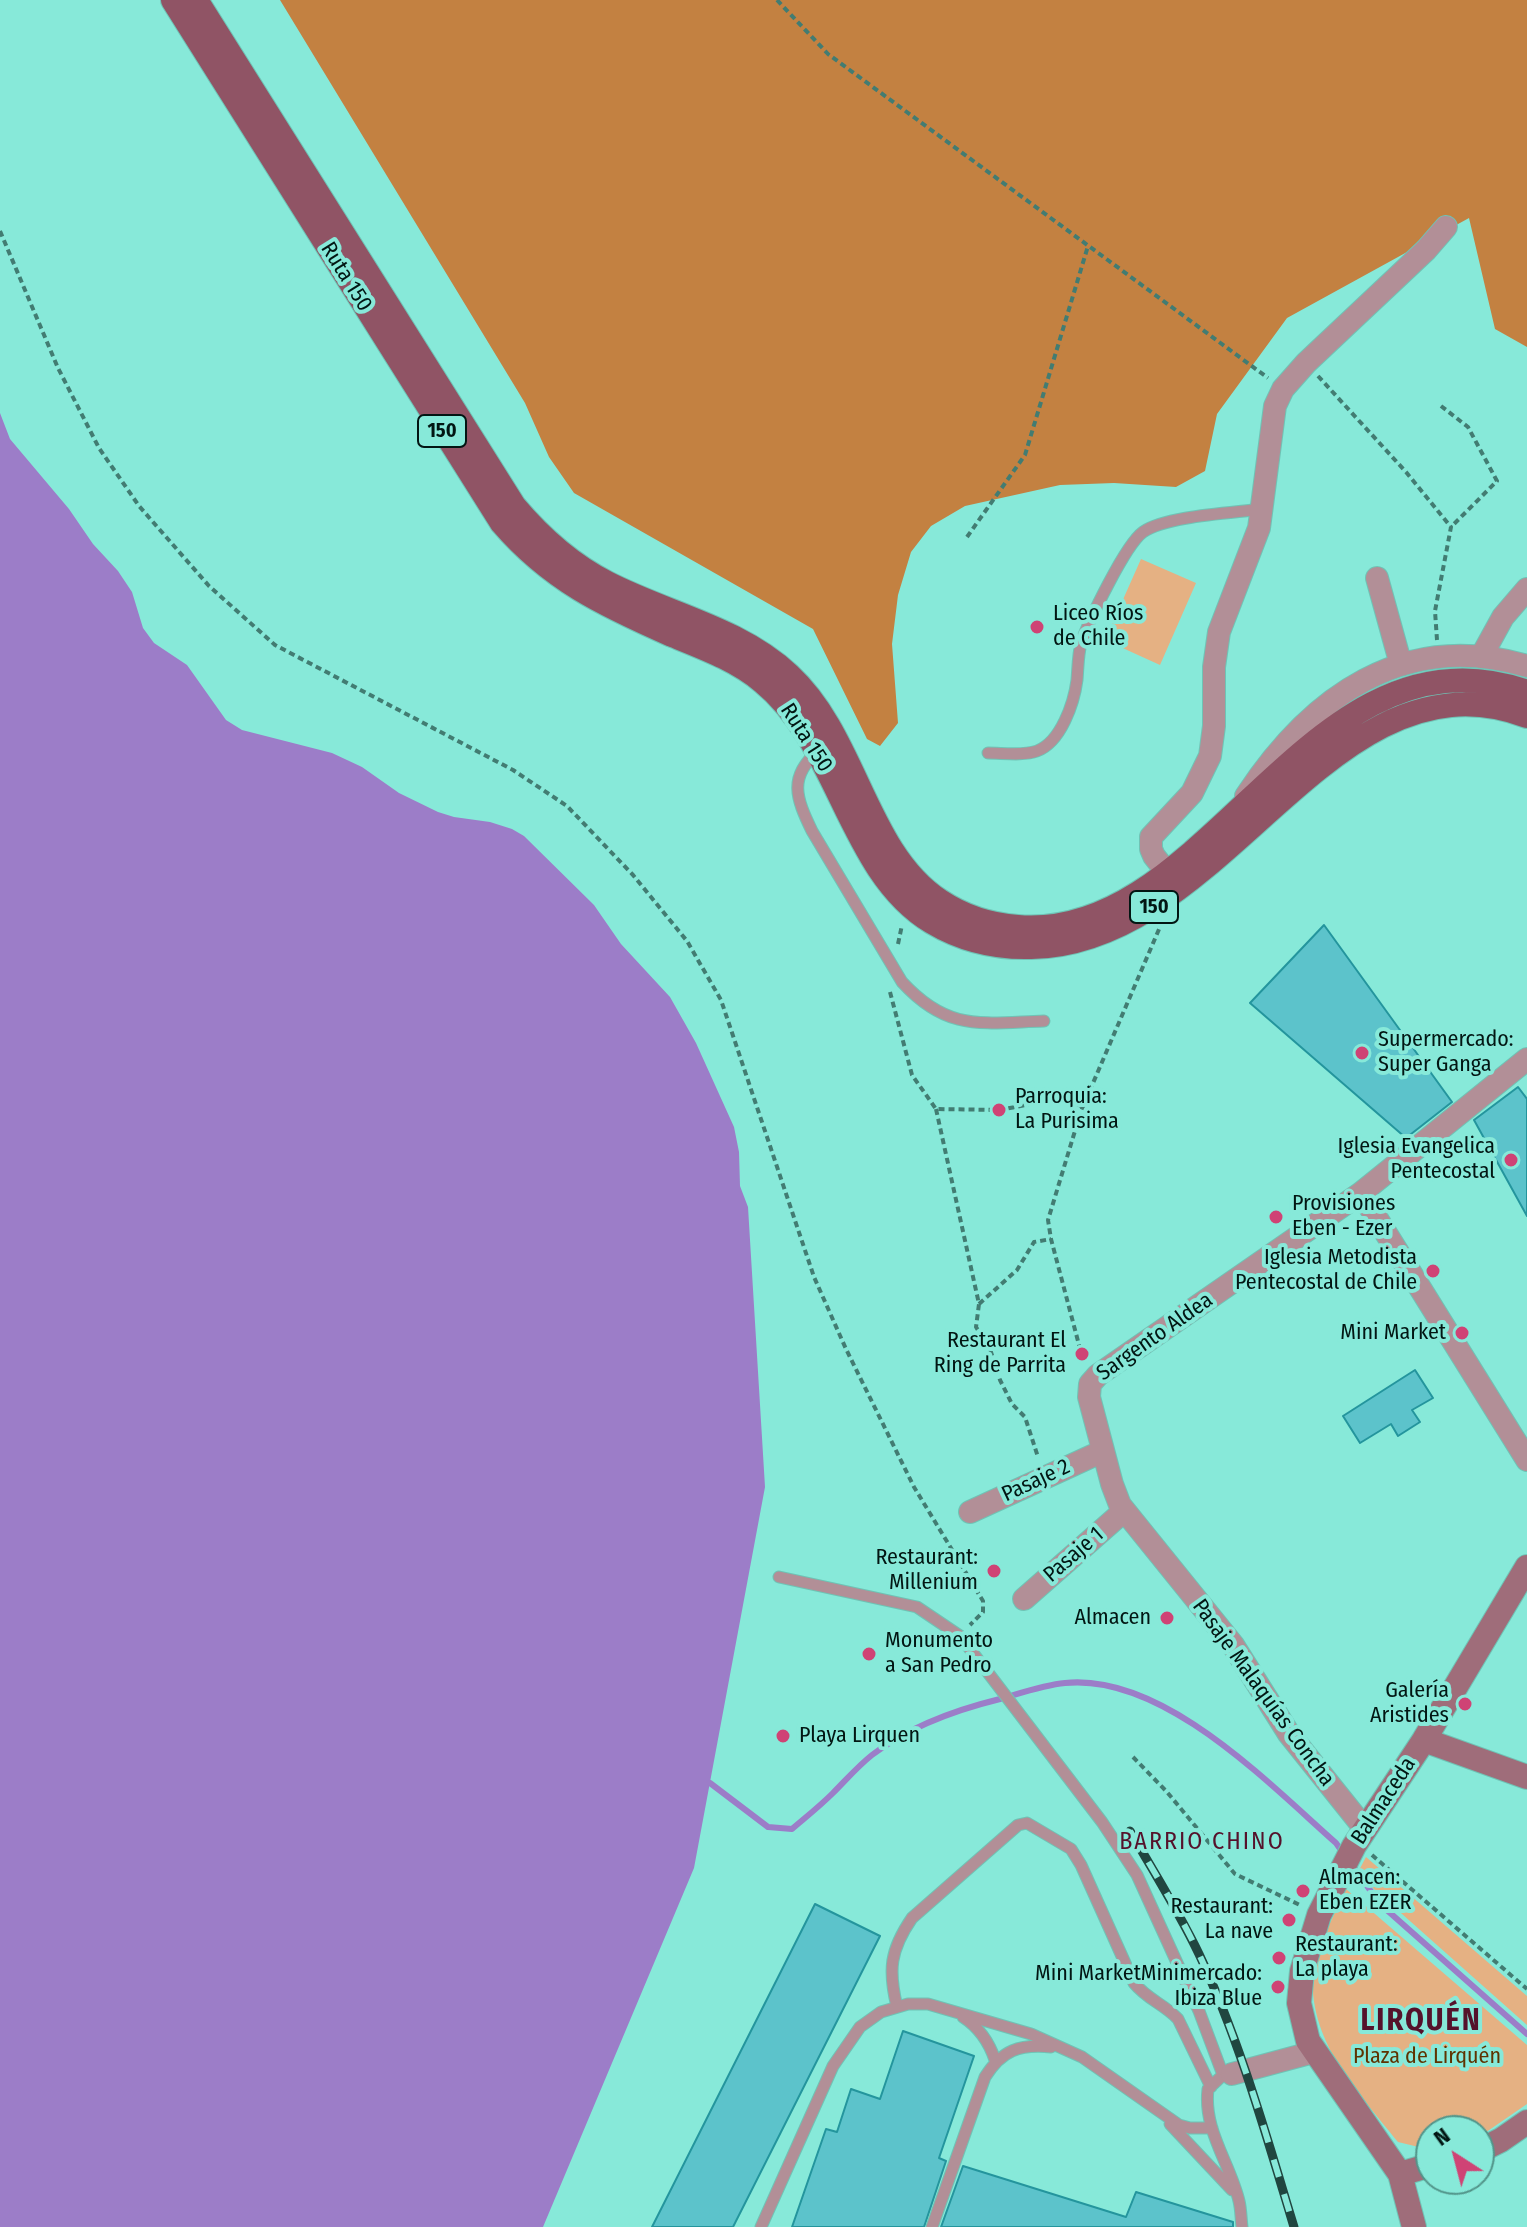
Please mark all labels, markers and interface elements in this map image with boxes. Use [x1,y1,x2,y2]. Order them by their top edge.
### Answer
street label: Ruta 150 [315,238,377,316]
road number: 150 [418,415,466,447]
place label: Liceo Ríos de Chile [1053,601,1143,652]
marker: Liceo Ríos de Chile [1028,618,1046,636]
street label: Ruta 150 [774,699,838,777]
road number: 150 [1130,891,1178,923]
place label: Supermercado: Super Ganga [1378,1027,1514,1078]
marker: Supermercado: Super Ganga [1353,1044,1371,1062]
place label: Parroquia: La Purisima [1015,1084,1119,1136]
marker: Parroquia: La Purisima [990,1101,1008,1119]
place label: Iglesia Evangelica Pentecostal [1338,1134,1495,1186]
marker: Iglesia Evangelica Pentecostal [1502,1151,1520,1169]
place label: Provisiones Eben - Ezer [1292,1191,1395,1242]
marker: Provisiones Eben - Ezer [1267,1208,1285,1226]
place label: Iglesia Metodista Pentecostal de Chile [1235,1245,1417,1296]
marker: Iglesia Metodista Pentecostal de Chile [1424,1262,1442,1280]
street label: Sargento Aldea [1092,1287,1218,1387]
place label: Mini Market [1340,1320,1446,1346]
marker: Mini Market [1453,1324,1471,1342]
place label: Restaurant El Ring de Parrita [934,1328,1066,1380]
marker: Restaurant El Ring de Parrita [1073,1345,1091,1363]
street label: Pasaje 2 [998,1454,1074,1508]
street label: Pasaje 1 [1039,1522,1109,1588]
place label: Restaurant: Millenium [875,1545,978,1596]
marker: Restaurant: Millenium [985,1562,1003,1580]
street label: Pasaje Malaquías Concha [1186,1594,1340,1792]
place label: Almacen [1074,1605,1151,1631]
marker: Almacen [1158,1609,1176,1627]
place label: Monumento a San Pedro [885,1628,993,1680]
marker: Monumento a San Pedro [860,1645,878,1663]
place label: Galería Aristides [1370,1678,1449,1730]
marker: Galería Aristides [1456,1695,1474,1713]
place label: Playa Lirquen [799,1723,920,1749]
marker: Playa Lirquen [774,1727,792,1745]
street label: Balmaceda [1346,1752,1422,1850]
district label: BARRIO CHINO [1119,1828,1285,1856]
place label: Almacen: Eben EZER [1319,1865,1412,1916]
marker: Almacen: Eben EZER [1294,1882,1312,1900]
place label: Restaurant: La nave [1170,1894,1273,1946]
marker: Restaurant: La nave [1280,1911,1298,1929]
place label: Restaurant: La playa [1295,1932,1398,1984]
marker: Restaurant: La playa [1270,1949,1288,1967]
place label: Mini MarketMinimercado: Ibiza Blue [1035,1961,1262,2012]
marker: Mini MarketMinimercado: Ibiza Blue [1269,1978,1287,1996]
district label: LIRQUÉN [1360,2004,1482,2040]
park label: Plaza de Lirquén [1353,2044,1501,2070]
north arrow [1415,2115,1495,2195]
text: N [1429,2122,1455,2152]

